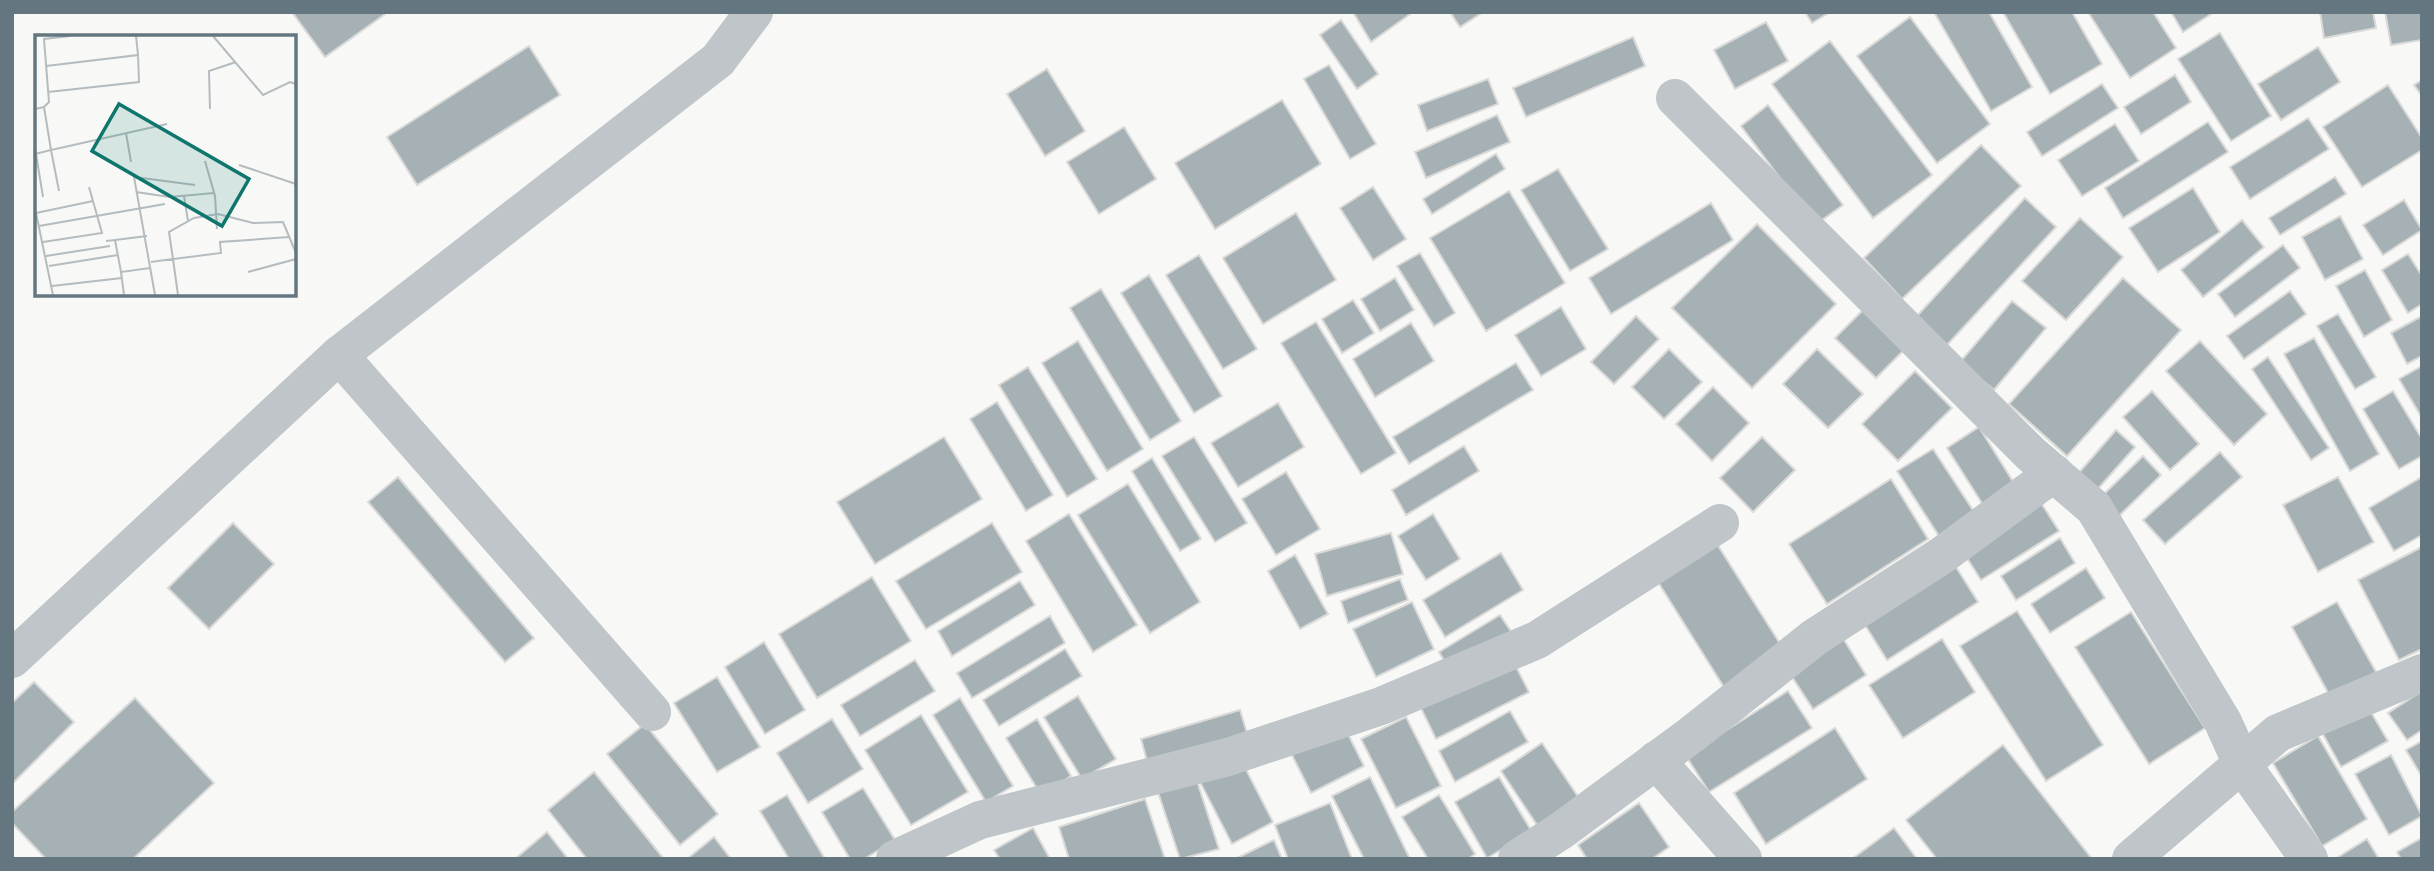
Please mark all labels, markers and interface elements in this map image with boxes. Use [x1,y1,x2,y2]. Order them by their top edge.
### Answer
inset map [35,35,296,296]

